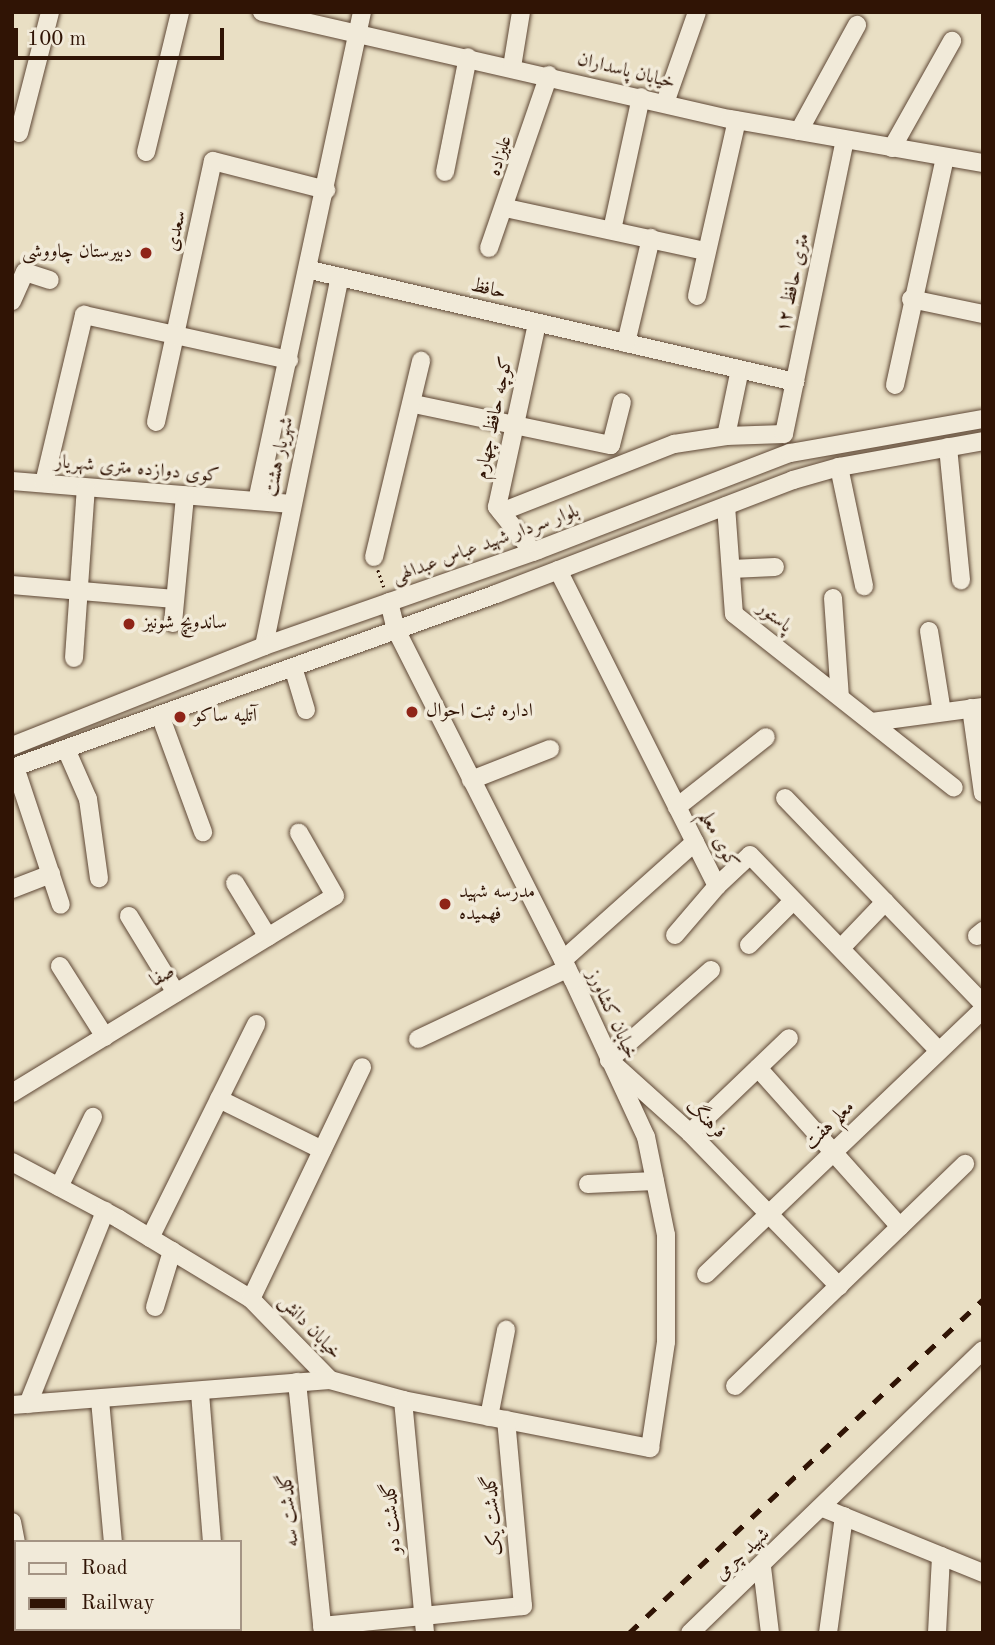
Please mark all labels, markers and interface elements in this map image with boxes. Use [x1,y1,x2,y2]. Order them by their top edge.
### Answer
scale bar [18,14,228,58]
text: 100 m [27,29,86,50]
street label: خیابان پاسداران [575,49,677,95]
street label: علیزاده [484,133,518,179]
street label: سعدی [162,208,192,254]
street label: ۱۲ متری حافظ [772,231,816,335]
place label: دبیرستان چاووشی [22,242,132,264]
marker: دبیرستان چاووشی [138,245,154,261]
street label: حافظ [468,275,508,305]
street label: کوچه حافظ چهارم [471,355,519,481]
street label: شهریار هشت [260,415,300,499]
street label: کوی دوازده متری شهریار [54,451,220,489]
street label: بلوار سردار شهید عباس عبدالهی [389,501,583,589]
street label: پاستور [752,597,796,639]
place label: ساندویچ شونیز [143,613,227,635]
marker: ساندویچ شونیز [121,616,137,632]
place label: اداره ثبت احوال [426,701,533,723]
marker: اداره ثبت احوال [404,704,420,720]
place label: آتلیه ساکو [194,706,257,728]
marker: آتلیه ساکو [172,709,188,725]
street label: کوی معلم [693,807,743,873]
place label: مدرسه شهید فهمیده [459,882,535,926]
marker: مدرسه شهید فهمیده [437,896,453,912]
street label: صفا [147,961,179,993]
street label: خیابان کشاورز [580,967,642,1063]
street label: فرهنگ [680,1096,730,1144]
street label: معلم هفت [800,1096,860,1156]
street label: خیابان دانش [273,1291,345,1365]
street label: گلدشت سه [275,1472,305,1548]
street label: گلدشت یک [479,1474,509,1556]
street label: گلدشت دو [378,1481,408,1555]
street label: شهید چرمی [711,1524,775,1586]
legend [14,1540,242,1631]
text: Road [81,1558,128,1579]
text: Railway [81,1593,155,1614]

